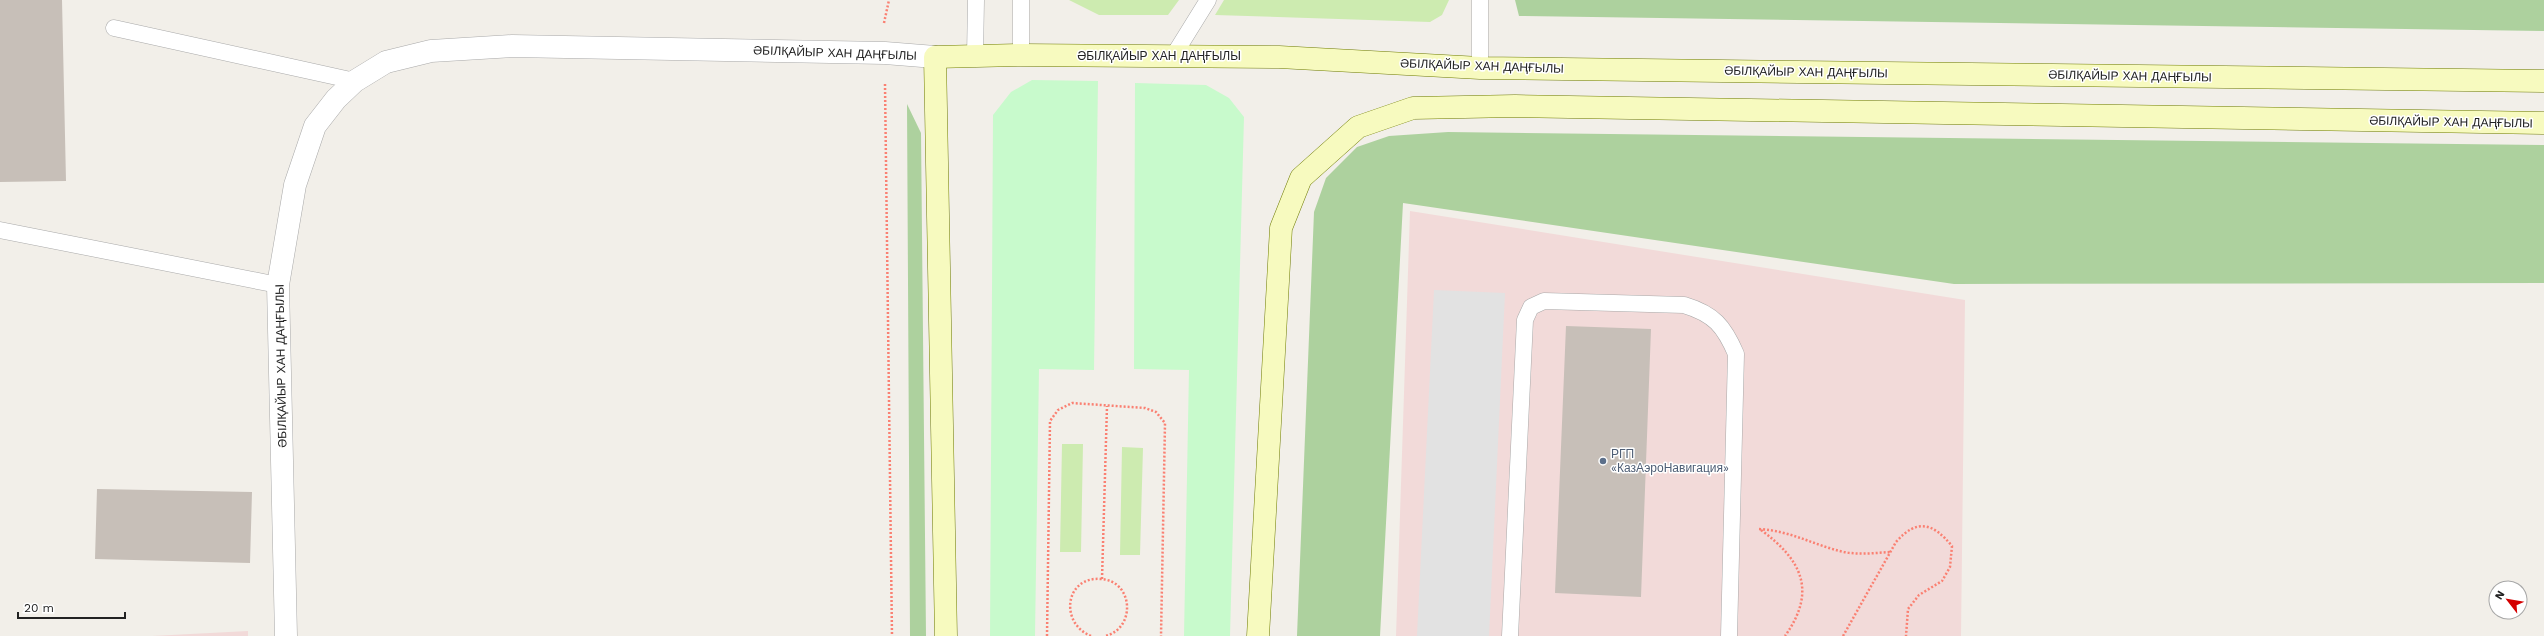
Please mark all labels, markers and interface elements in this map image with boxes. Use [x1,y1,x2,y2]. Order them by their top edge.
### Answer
street label: ӘБІЛҚАЙЫР ХАН ДАҢҒЫЛЫ [753,42,917,63]
street label: ӘБІЛҚАЙЫР ХАН ДАҢҒЫЛЫ [1077,48,1241,63]
street label: ӘБІЛҚАЙЫР ХАН ДАҢҒЫЛЫ [1400,55,1564,76]
street label: ӘБІЛҚАЙЫР ХАН ДАҢҒЫЛЫ [1724,63,1888,80]
street label: ӘБІЛҚАЙЫР ХАН ДАҢҒЫЛЫ [2048,67,2212,84]
street label: ӘБІЛҚАЙЫР ХАН ДАҢҒЫЛЫ [2369,113,2533,130]
street label: ӘБІЛҚАЙЫР ХАН ДАҢҒЫЛЫ [272,284,289,448]
place label: РГП «КазАэроНавигация» [1611,447,1729,475]
marker: РГП «КазАэроНавигация» [1598,456,1608,466]
north arrow [2488,580,2528,620]
text: N [2492,588,2508,602]
scale bar [18,594,125,620]
text: 20 m [24,601,54,615]

